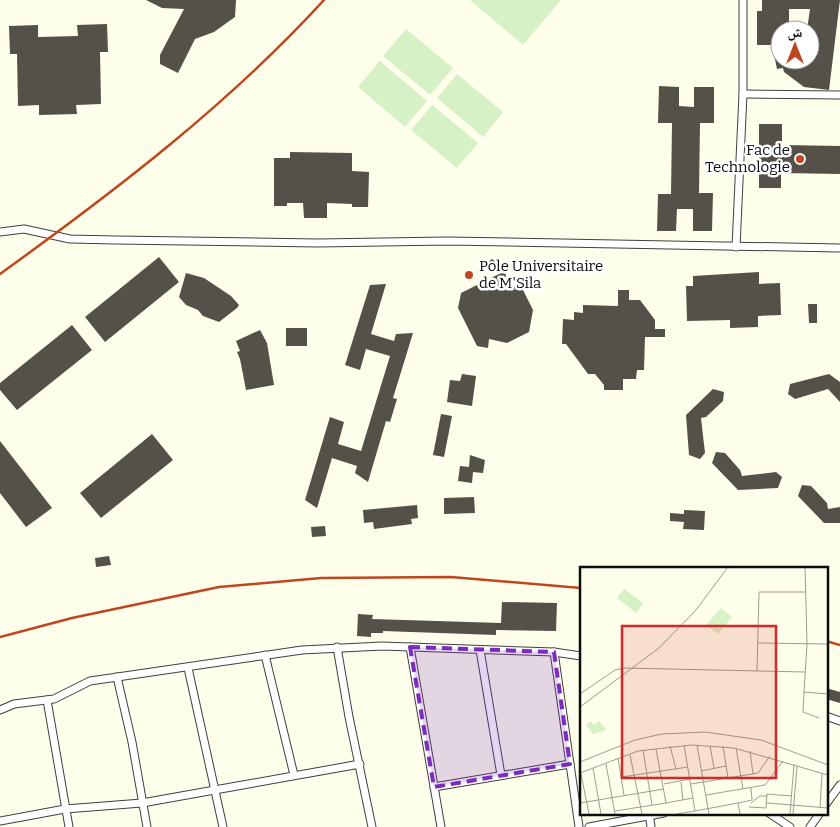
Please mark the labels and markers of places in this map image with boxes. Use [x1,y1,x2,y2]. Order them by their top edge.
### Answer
place label: Fac de Technologie [705,141,790,176]
marker: Fac de Technologie [794,153,806,165]
place label: Pôle Universitaire de M'Sila [479,257,603,292]
marker: Pôle Universitaire de M'Sila [463,269,475,281]

